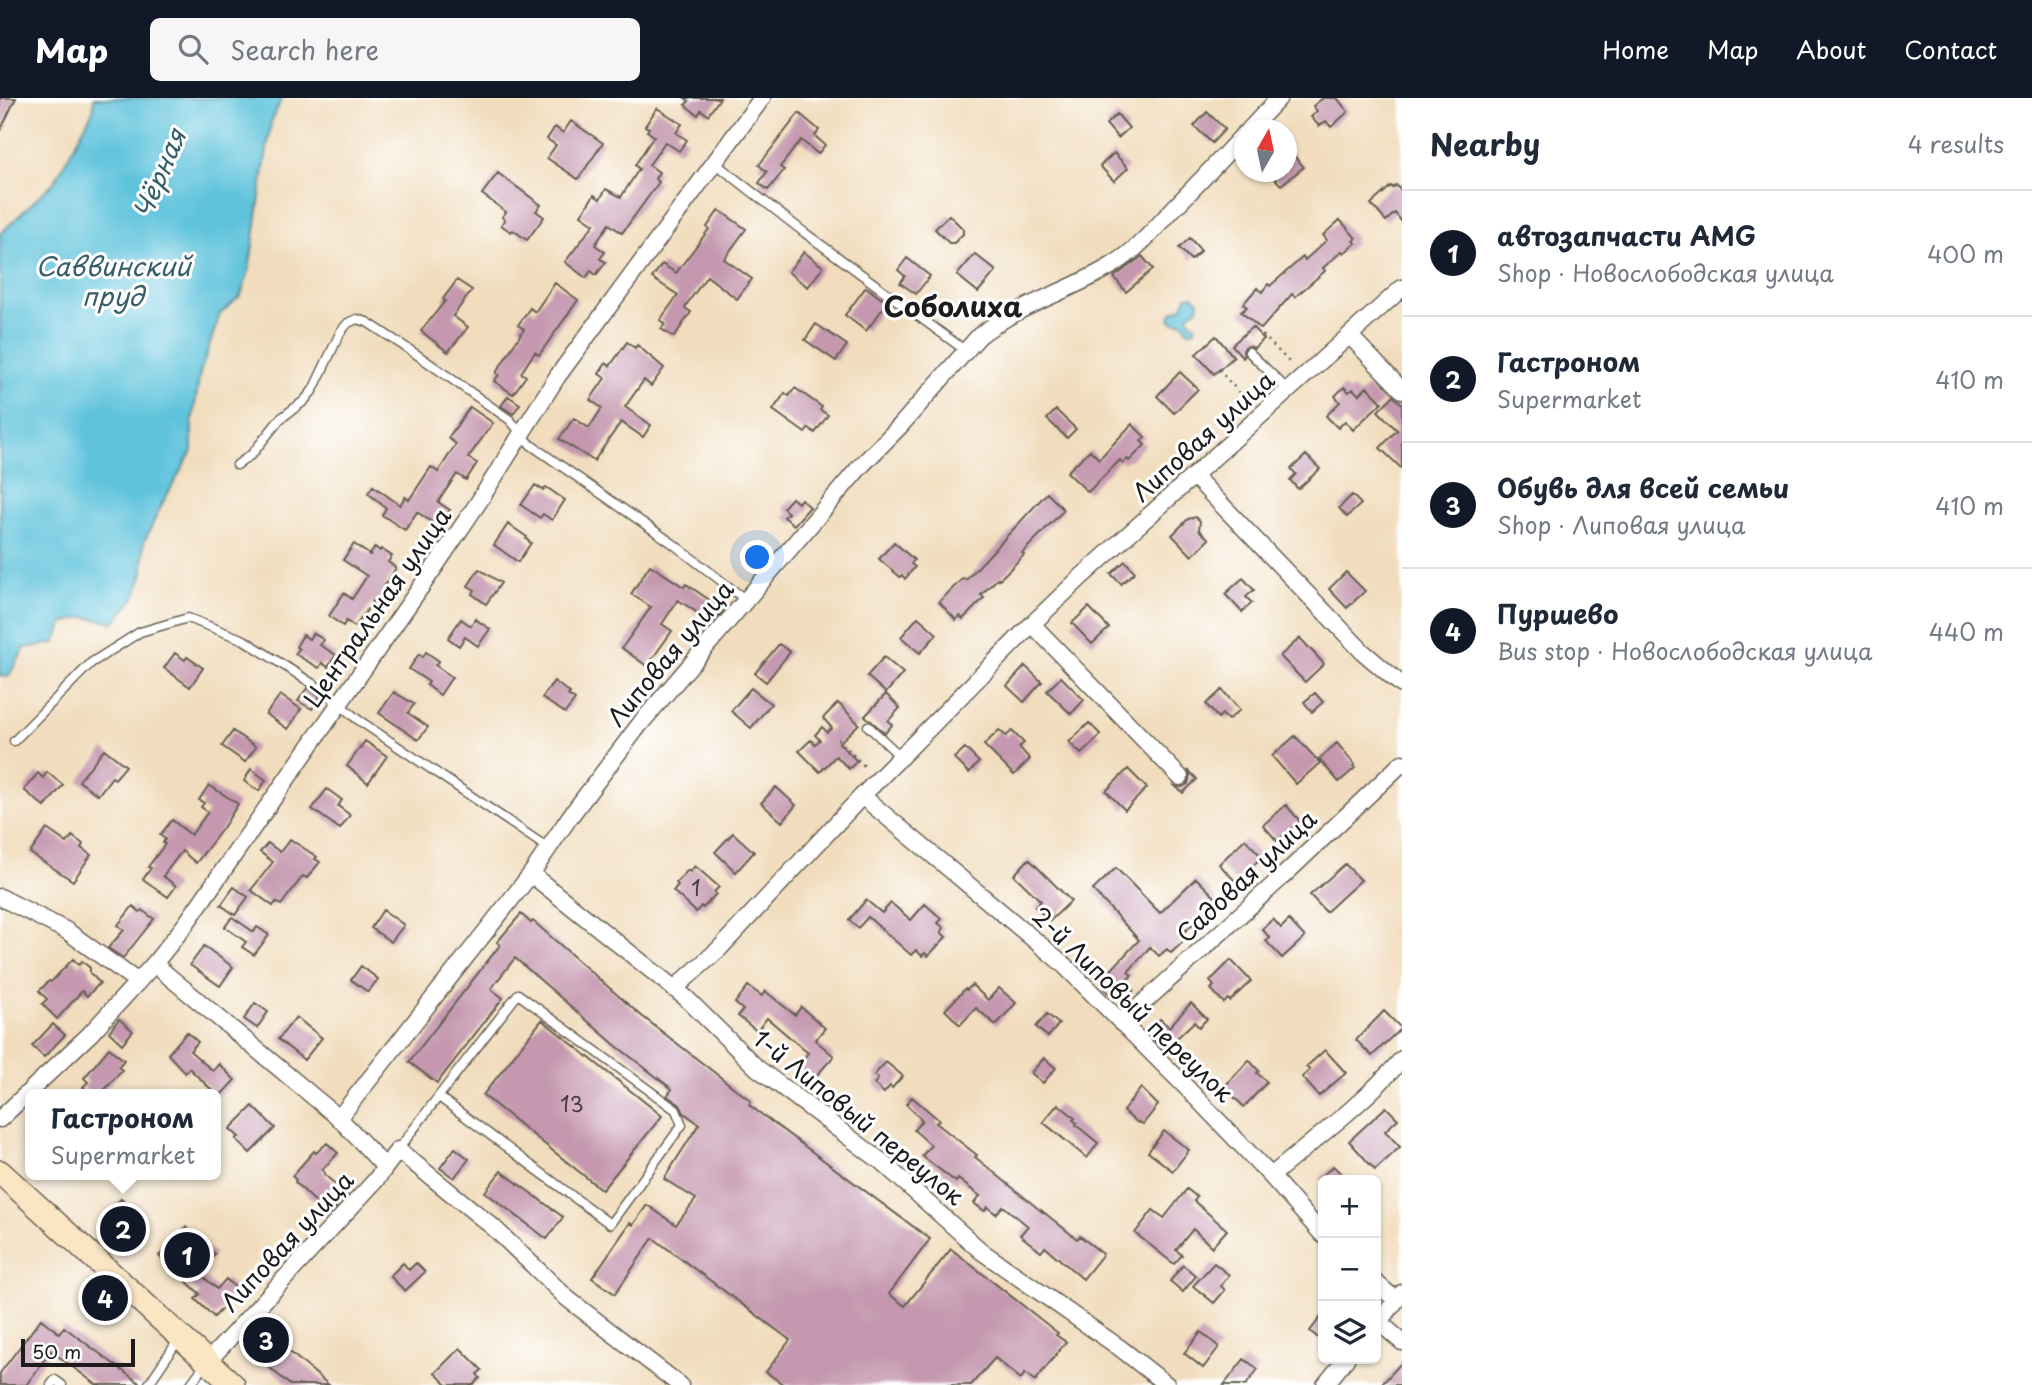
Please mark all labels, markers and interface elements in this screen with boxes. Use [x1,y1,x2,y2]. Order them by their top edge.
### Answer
search box [150,18,640,81]
text: Map [35,24,108,74]
icon: search [174,30,212,68]
text: Search here [230,30,379,69]
text: Home [1602,31,1669,67]
text: Map [1707,31,1758,67]
text: About [1796,31,1866,67]
text: Contact [1904,31,1997,67]
north arrow [1234,119,1297,182]
water label: Чёрная [122,121,196,224]
text: Nearby [1430,121,1540,166]
text: 4 results [1908,126,2004,161]
text: автозапчасти AMG [1497,216,1756,255]
text: 1 [1448,236,1459,271]
text: 400 m [1927,236,2004,271]
water label: Саввинский пруд [35,246,194,315]
text: Shop · Новослободская улица [1497,255,1834,290]
district label: Соболиха [884,284,1023,327]
text: Гастроном [1497,342,1640,381]
street label: Липовая улица [1124,362,1282,509]
text: 2 [1445,362,1461,397]
text: 410 m [1935,362,2004,397]
text: Supermarket [1497,381,1641,416]
text: Обувь для всей семьи [1497,468,1790,507]
text: 3 [1445,488,1461,523]
text: 410 m [1935,488,2004,523]
street label: Центральная улица [294,500,459,714]
text: Shop · Липовая улица [1497,507,1745,542]
your location [740,540,774,574]
street label: Липовая улица [598,572,741,733]
text: Пуршево [1497,594,1619,633]
text: 4 [1445,614,1461,649]
text: 440 m [1929,614,2004,649]
text: Bus stop · Новослободская улица [1497,633,1872,668]
street label: Садовая улица [1167,801,1324,950]
house number: 1 [691,871,701,903]
street label: 2-й Липовый переулок [1024,897,1243,1110]
street label: 1-й Липовый переулок [746,1020,973,1213]
house number: 13 [560,1087,584,1119]
popup [25,1089,221,1180]
text: Гастроном [51,1098,194,1137]
text: Supermarket [51,1137,195,1172]
street label: Липовая улица [212,1162,361,1319]
map controls [1318,1175,1381,1364]
button: + [1318,1175,1381,1238]
pin: 2 [100,1203,146,1255]
pin: 1 [164,1229,210,1281]
button: − [1318,1238,1381,1301]
pin: 4 [82,1272,128,1324]
button: layers [1318,1301,1381,1364]
pin: 3 [243,1314,289,1366]
scale bar [21,1336,135,1368]
text: 50 m [32,1337,81,1365]

